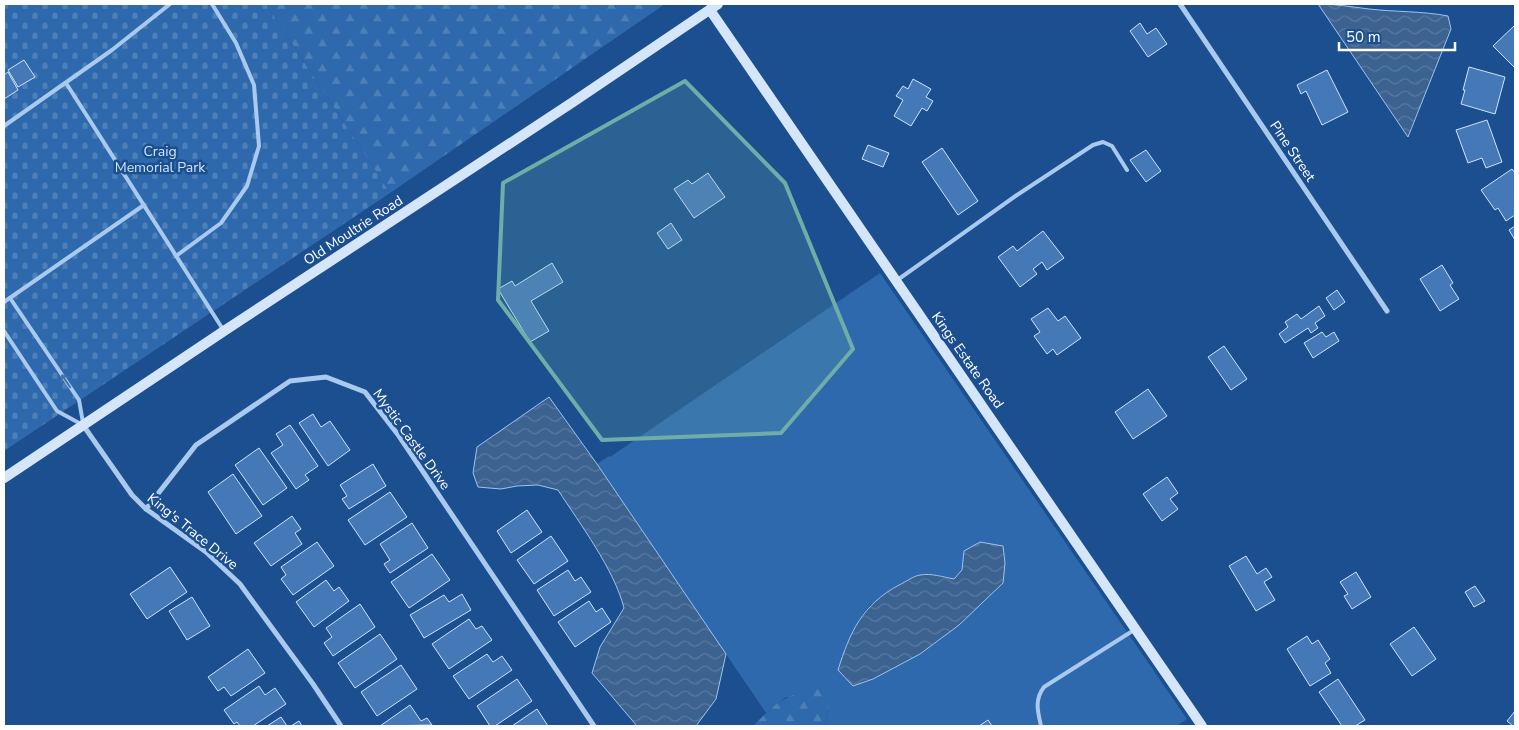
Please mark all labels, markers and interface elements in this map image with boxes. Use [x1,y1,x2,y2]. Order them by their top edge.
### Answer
scale bar [1339,20,1455,52]
text: 50 m [1346,27,1381,47]
street label: Pine Street [1265,117,1320,185]
park label: Craig Memorial Park [115,142,206,177]
street label: Old Moultrie Road [300,191,407,270]
street label: Kings Estate Road [927,308,1008,412]
one-way arrow [61,374,71,388]
street label: Mystic Castle Drive [369,385,455,494]
street label: King's Trace Drive [143,489,242,574]

